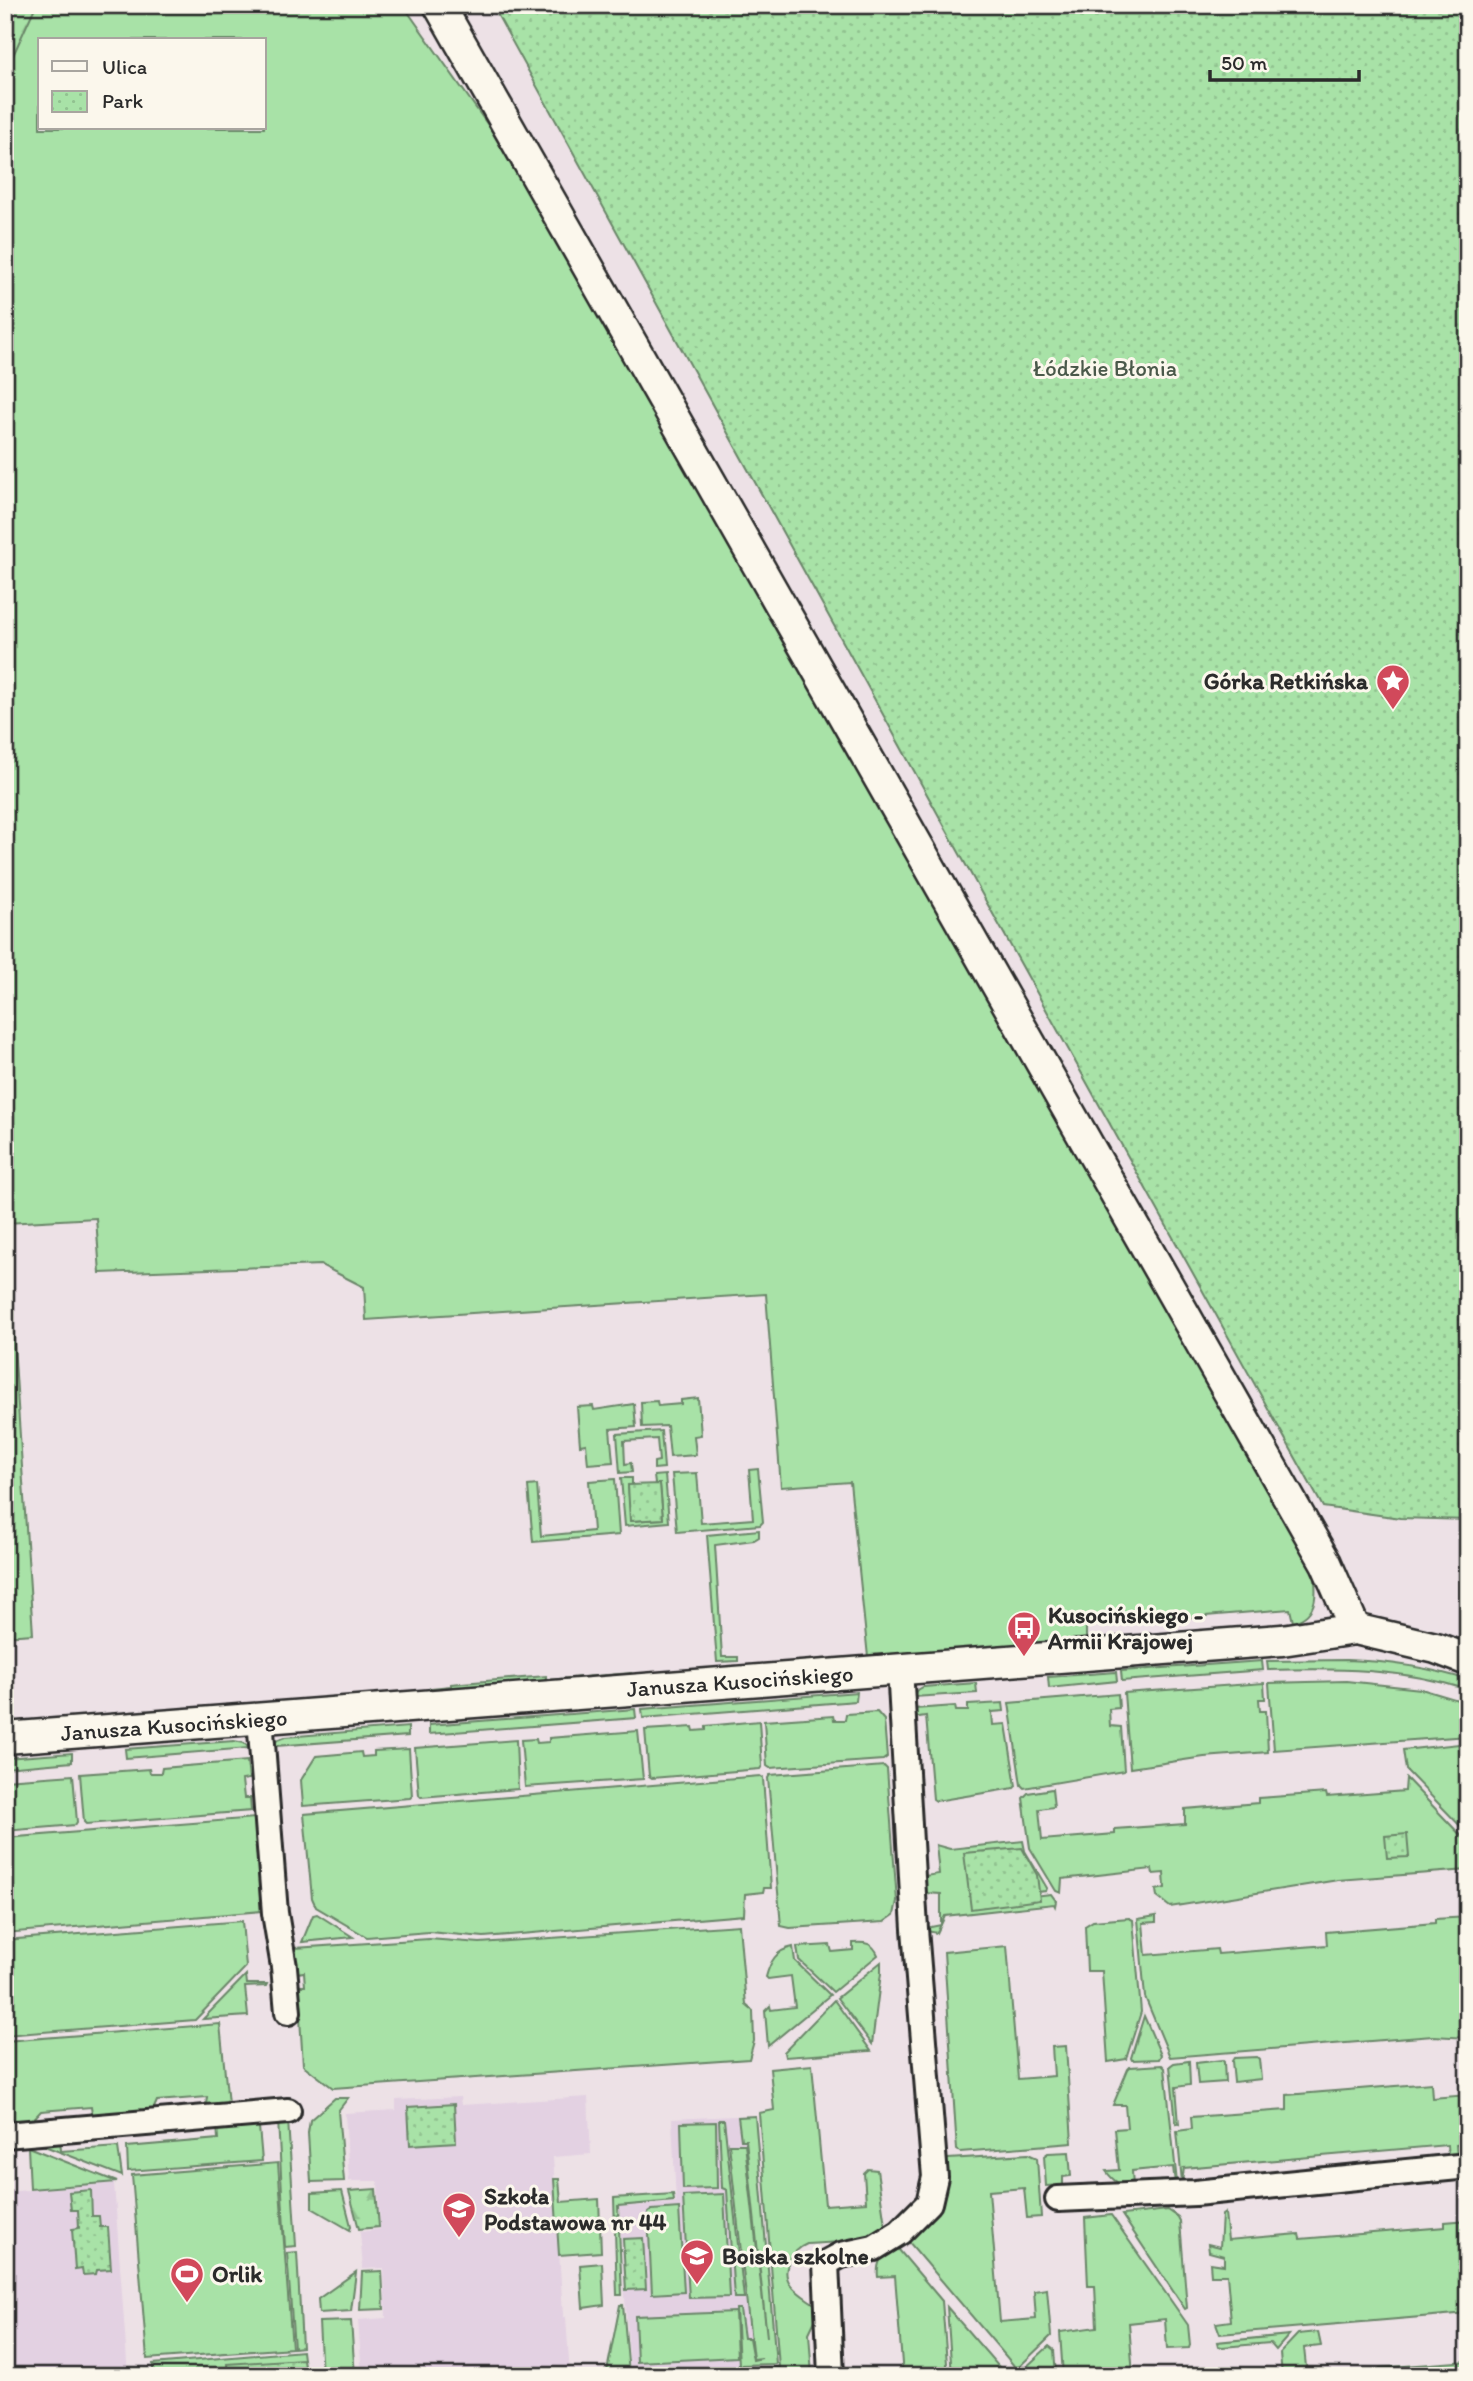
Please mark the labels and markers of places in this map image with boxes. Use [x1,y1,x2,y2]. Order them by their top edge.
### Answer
place icon: Górka Retkińska [1374,662,1412,711]
place label: Górka Retkińska [1204,667,1369,695]
place label: Kusocińskiego - Armii Krajowej [1047,1601,1203,1655]
bus stop icon: Kusocińskiego - Armii Krajowej [1005,1609,1043,1658]
place label: Szkoła Podstawowa nr 44 [484,2182,666,2236]
school or university icon: Szkoła Podstawowa nr 44 [440,2190,478,2239]
school or university icon: Boiska szkolne [678,2237,716,2286]
place label: Boiska szkolne [722,2242,869,2270]
sports icon: Orlik [168,2255,206,2304]
place label: Orlik [212,2260,263,2288]

